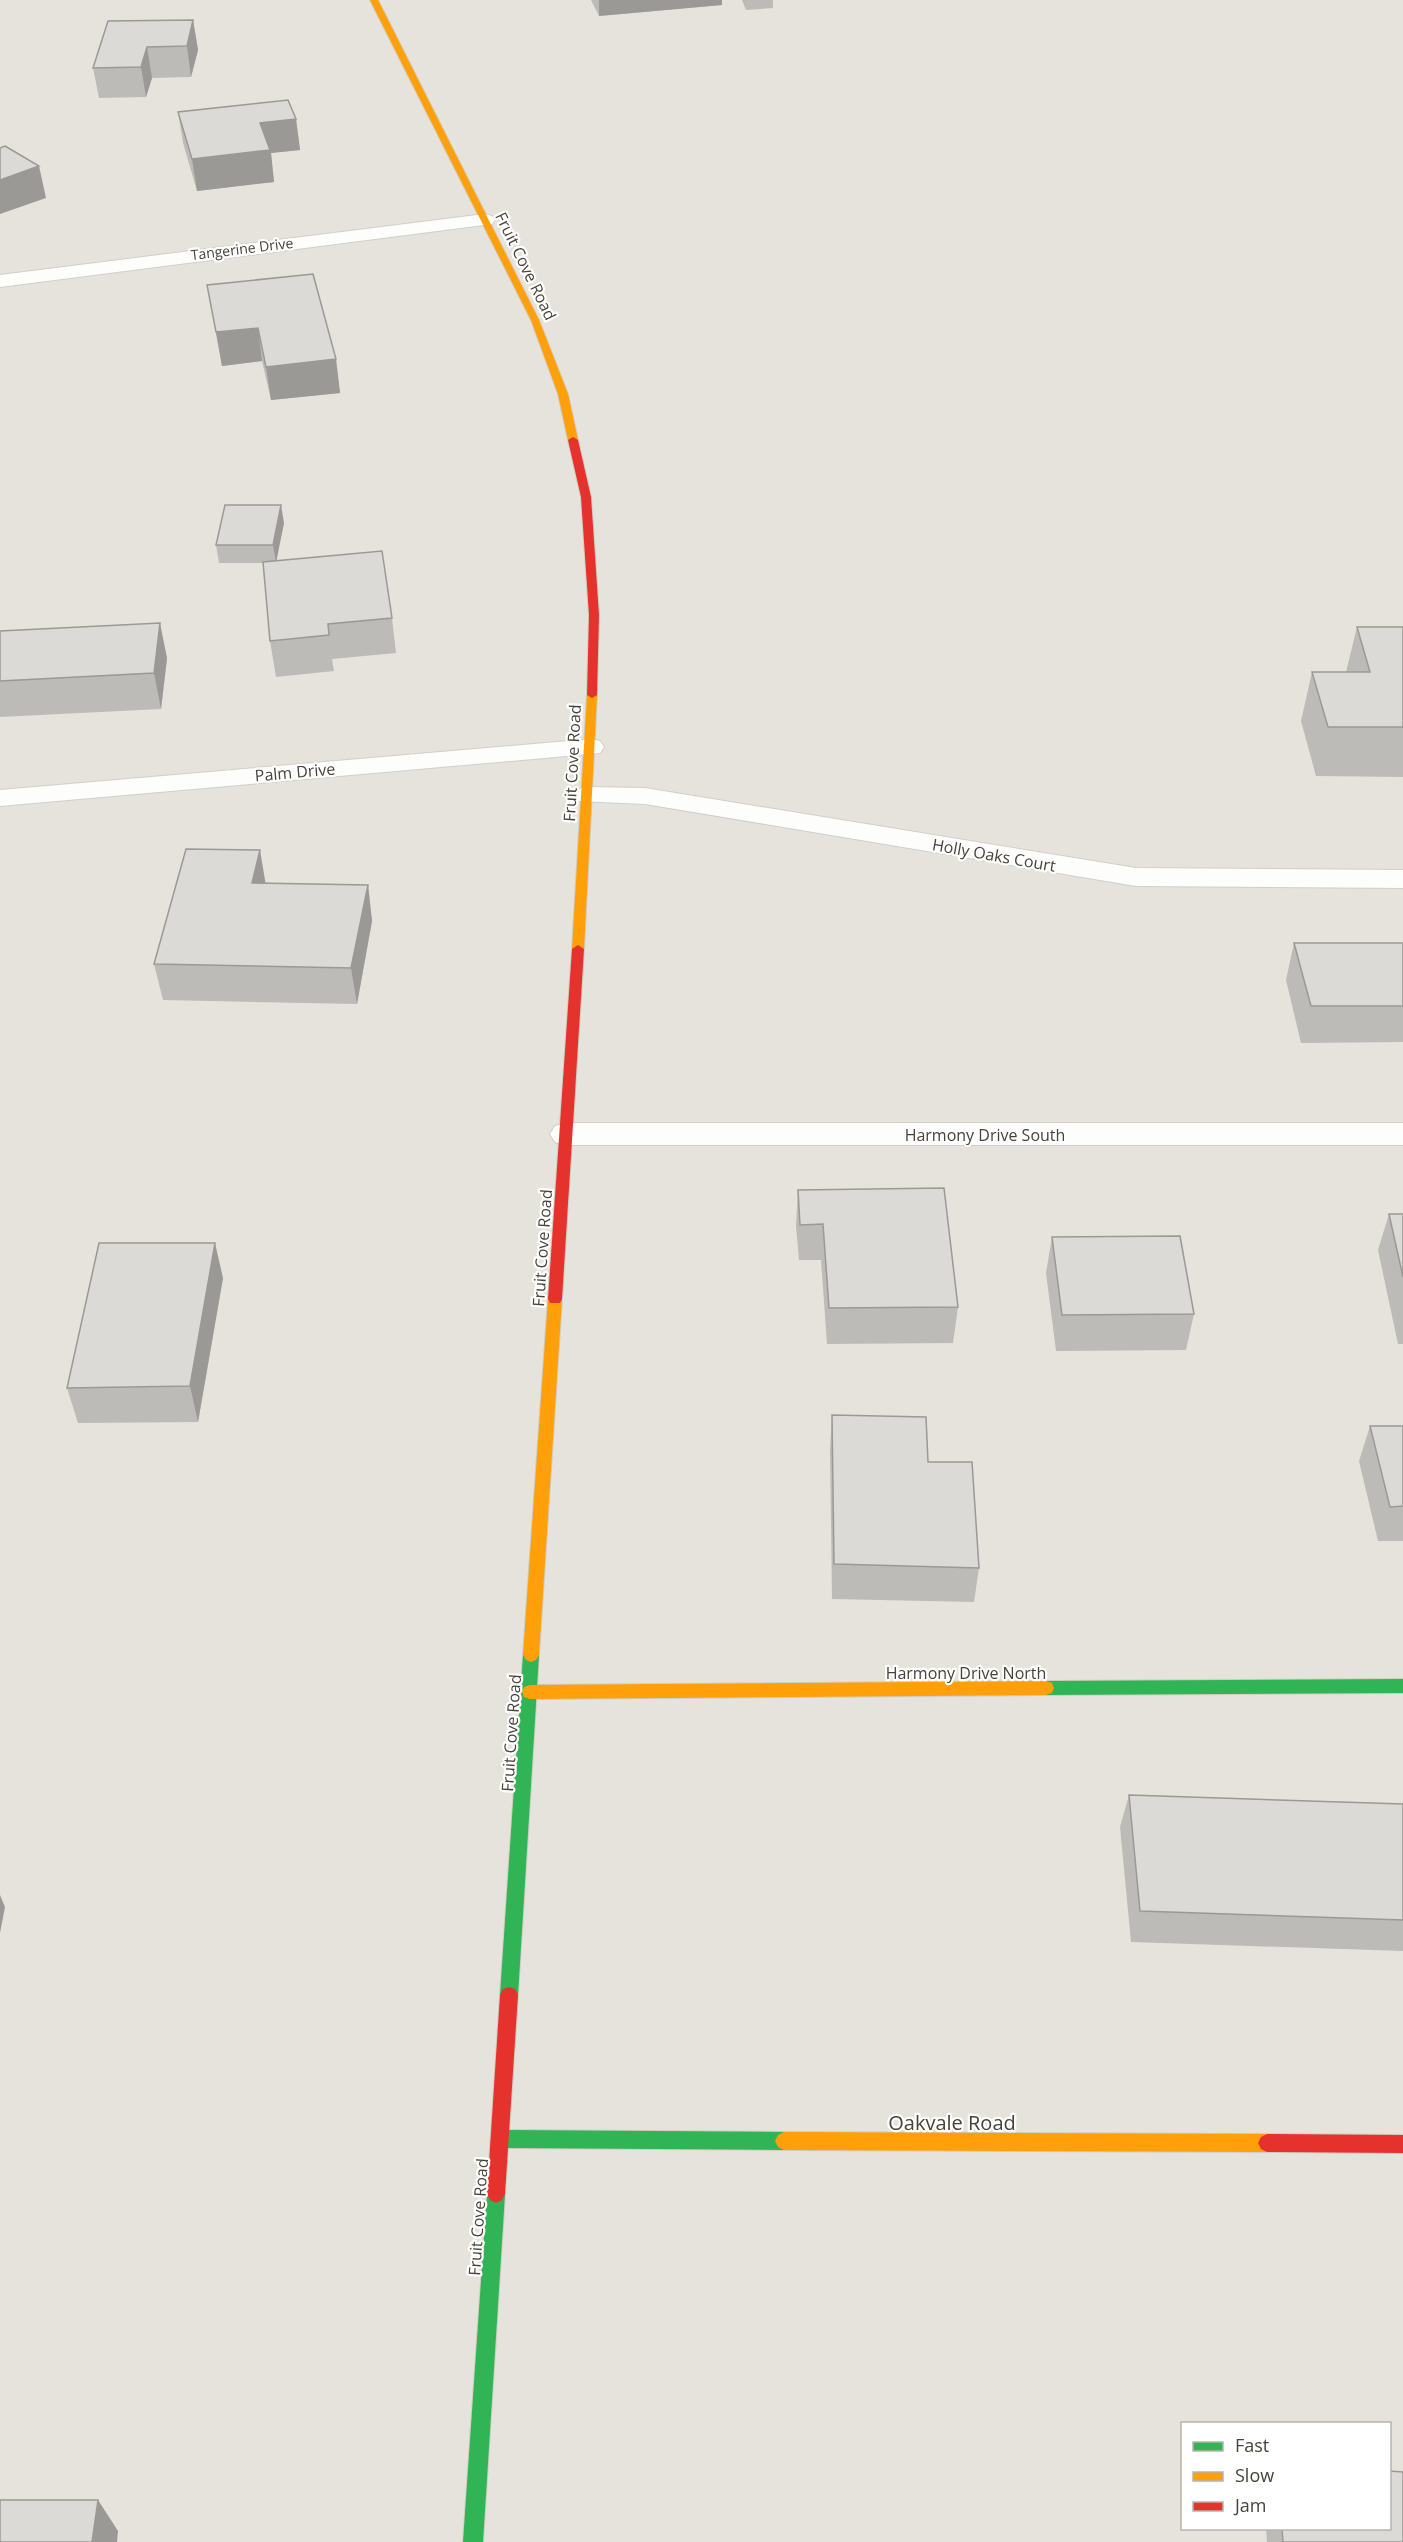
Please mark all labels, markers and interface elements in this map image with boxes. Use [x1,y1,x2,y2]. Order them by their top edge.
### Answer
street label: Fruit Cove Road [490,208,562,324]
street label: Tangerine Drive [190,233,294,264]
street label: Fruit Cove Road [558,704,586,822]
street label: Palm Drive [254,758,336,786]
street label: Holly Oaks Court [931,833,1058,877]
street label: Harmony Drive South [905,1124,1065,1146]
street label: Fruit Cove Road [527,1189,557,1307]
street label: Harmony Drive North [886,1662,1046,1684]
street label: Fruit Cove Road [496,1674,526,1792]
street label: Oakvale Road [888,2109,1016,2136]
street label: Fruit Cove Road [463,2158,493,2276]
legend [1181,2422,1391,2530]
text: Fast [1235,2433,1269,2457]
text: Slow [1235,2463,1274,2487]
text: Jam [1233,2493,1267,2517]

